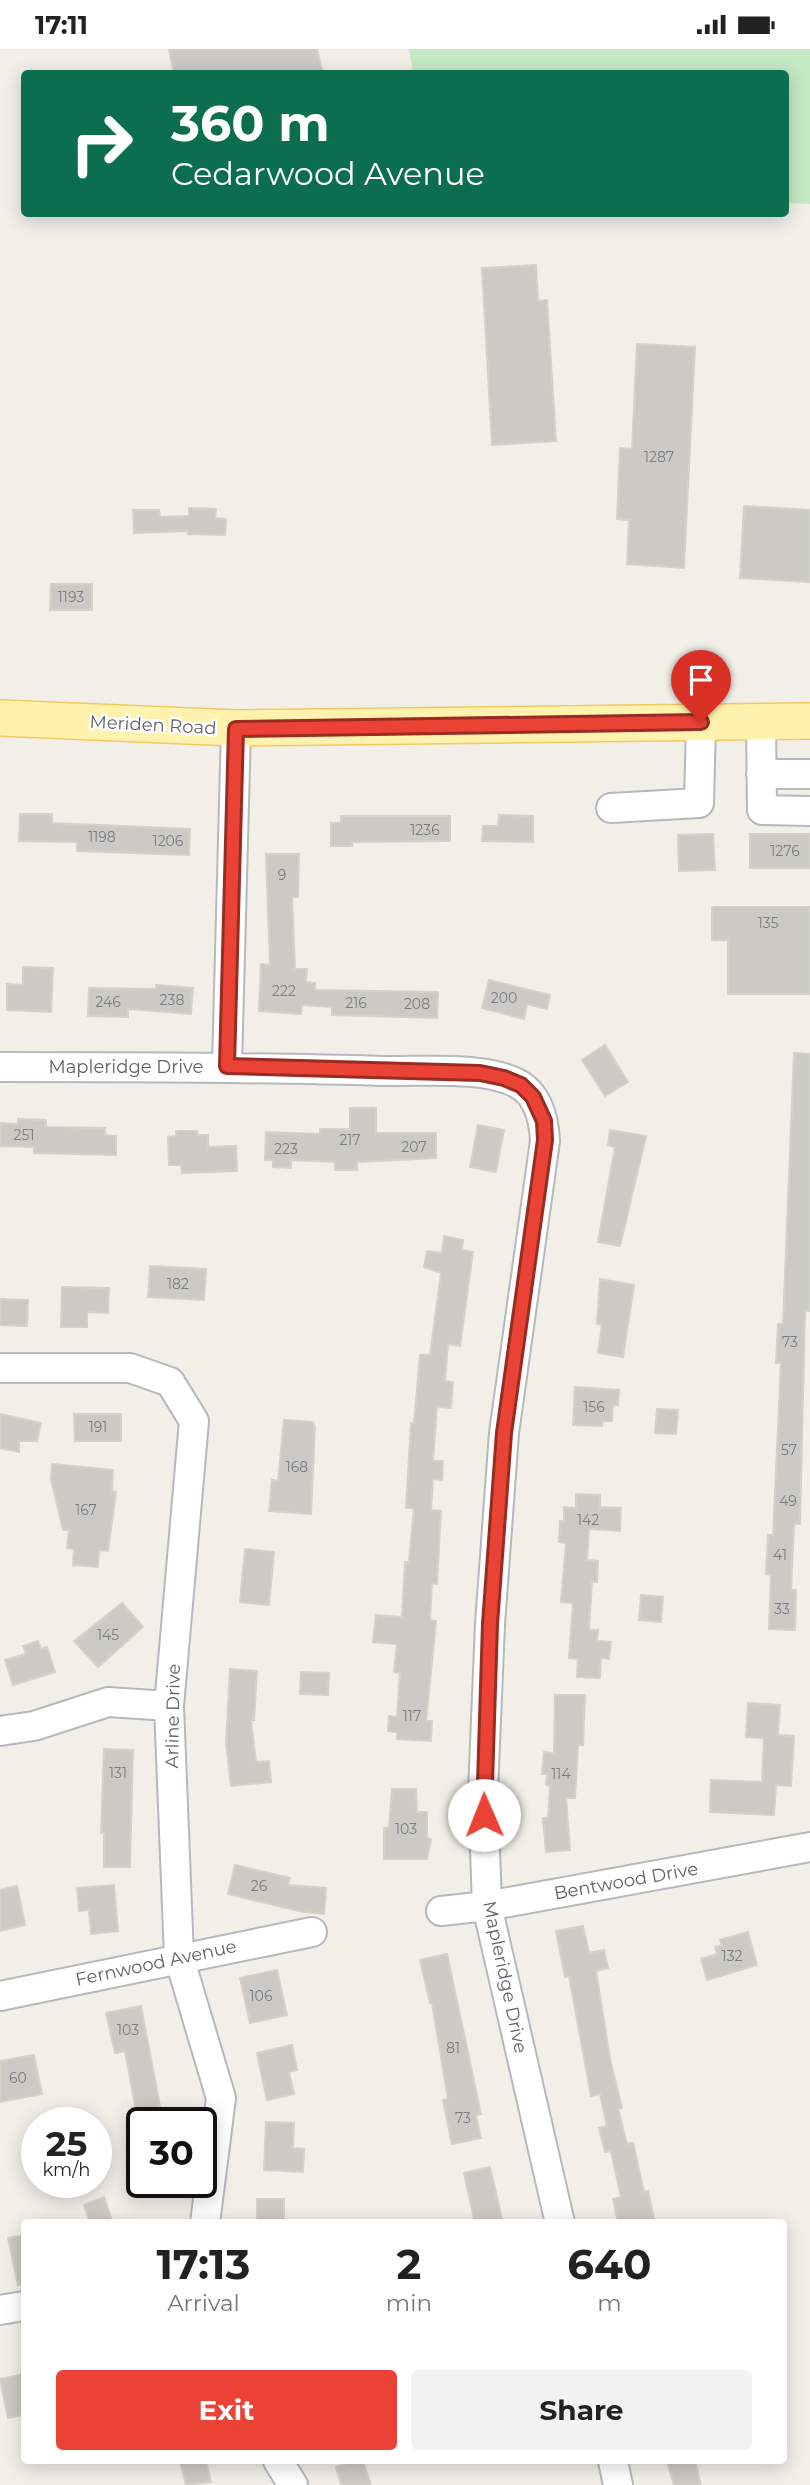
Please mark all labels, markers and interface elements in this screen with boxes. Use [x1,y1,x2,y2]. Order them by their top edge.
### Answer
text: 17:11 [35,9,88,41]
text: 360 m [171,94,330,153]
icon: right [56,98,147,189]
text: Cedarwood Avenue [171,154,485,193]
house number: 1287 [644,448,674,466]
house number: 1193 [58,588,84,606]
pin [671,650,731,722]
icon: arrive [682,661,720,699]
street label: Meriden Road [89,711,217,739]
house number: 1236 [410,821,440,839]
house number: 1198 [88,828,116,846]
house number: 1206 [153,832,184,850]
house number: 1276 [770,842,800,860]
house number: 9 [278,866,286,884]
house number: 135 [758,914,778,932]
house number: 222 [272,982,296,1000]
house number: 200 [491,989,517,1007]
house number: 238 [160,991,184,1009]
house number: 246 [95,993,121,1011]
house number: 216 [345,994,367,1012]
house number: 208 [404,995,430,1013]
street label: Mapleridge Drive [49,1056,204,1078]
house number: 251 [14,1126,34,1144]
house number: 217 [339,1131,361,1149]
house number: 207 [401,1138,427,1156]
house number: 223 [274,1140,298,1158]
house number: 182 [167,1275,189,1293]
house number: 73 [782,1333,798,1351]
house number: 156 [583,1398,605,1416]
house number: 191 [89,1418,107,1436]
house number: 57 [781,1441,797,1459]
house number: 168 [286,1458,308,1476]
house number: 49 [779,1492,797,1510]
house number: 167 [75,1501,97,1519]
house number: 142 [577,1511,599,1529]
house number: 41 [773,1546,787,1564]
house number: 33 [774,1600,790,1618]
house number: 145 [97,1626,119,1644]
street label: Arline Drive [161,1663,185,1768]
house number: 117 [403,1707,421,1725]
house number: 131 [109,1764,127,1782]
house number: 114 [551,1765,571,1783]
position arrow [447,1778,521,1852]
house number: 103 [395,1820,417,1838]
street label: Bentwood Drive [552,1857,700,1905]
house number: 26 [251,1877,268,1895]
street label: Mapleridge Drive [478,1899,532,2055]
street label: Fernwood Avenue [74,1935,239,1991]
house number: 132 [722,1947,742,1965]
house number: 106 [250,1987,273,2005]
house number: 103 [117,2021,139,2039]
house number: 81 [446,2039,460,2057]
house number: 60 [9,2069,27,2087]
speed limit sign: 30 [126,2107,217,2198]
house number: 73 [455,2109,471,2127]
text: 25 [46,2122,87,2165]
text: km/h [42,2159,91,2181]
text: 17:13 [156,2238,250,2290]
text: 2 [396,2238,421,2290]
text: 640 [567,2238,652,2290]
text: Arrival [167,2289,240,2317]
text: min [386,2289,432,2317]
text: m [597,2289,622,2317]
button: Exit [56,2370,397,2450]
button: Share [411,2370,752,2450]

